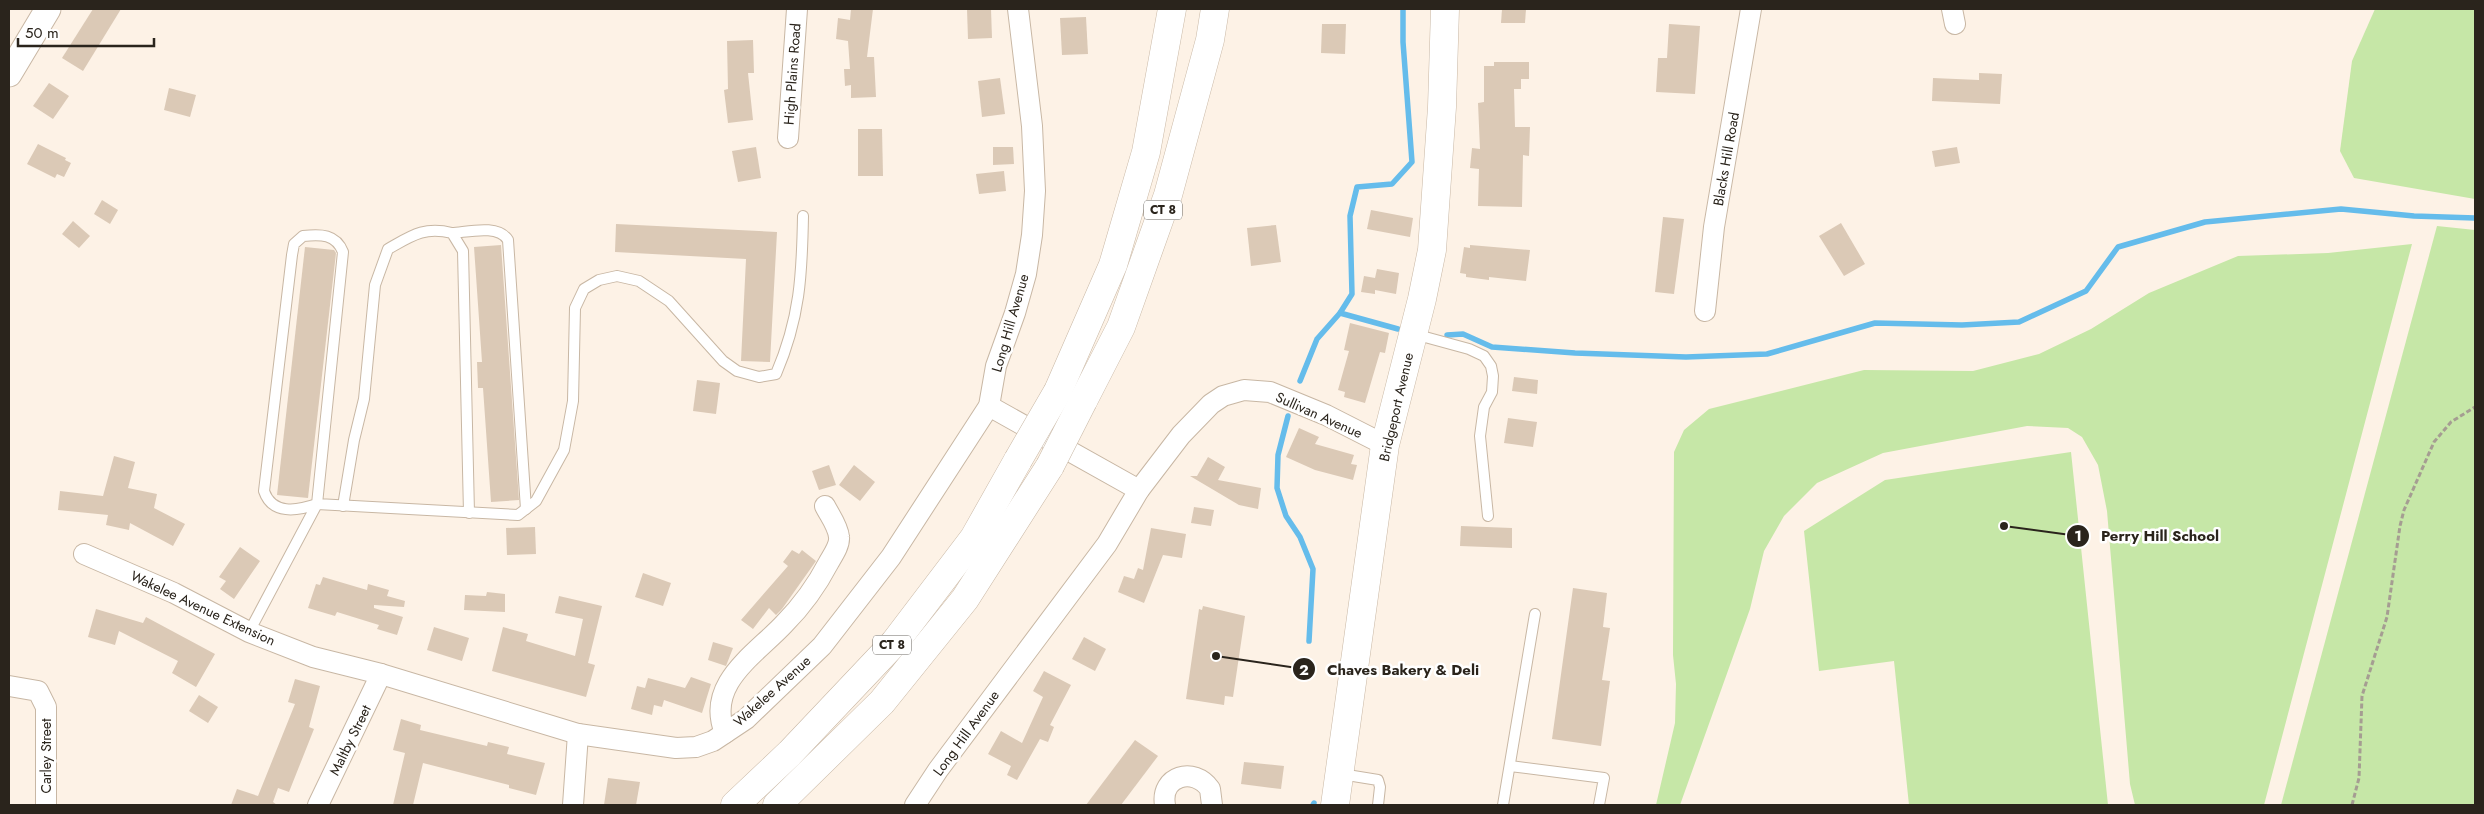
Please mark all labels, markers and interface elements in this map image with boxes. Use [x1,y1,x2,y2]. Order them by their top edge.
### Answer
scale bar [18,15,154,47]
text: 50 m [25,22,59,44]
street label: High Plains Road [778,23,806,125]
street label: Blacks Hill Road [1708,111,1744,207]
road number: CT 8 [1144,200,1182,220]
street label: Long Hill Avenue [986,272,1034,374]
street label: Bridgeport Avenue [1374,351,1418,463]
street label: Sullivan Avenue [1272,387,1366,443]
callout: Perry Hill School [2066,521,2229,551]
text: 1 [2074,525,2082,547]
text: Perry Hill School [2101,525,2219,547]
street label: Wakelee Avenue Extension [127,566,279,650]
road number: CT 8 [873,636,911,654]
street label: Wakelee Avenue [729,651,815,731]
callout: Chaves Bakery & Deli [1292,654,1489,684]
text: 2 [1299,659,1309,681]
text: Chaves Bakery & Deli [1327,659,1479,681]
street label: Long Hill Avenue [928,686,1004,780]
street label: Maltby Street [324,701,376,779]
street label: Carley Street [36,718,56,794]

